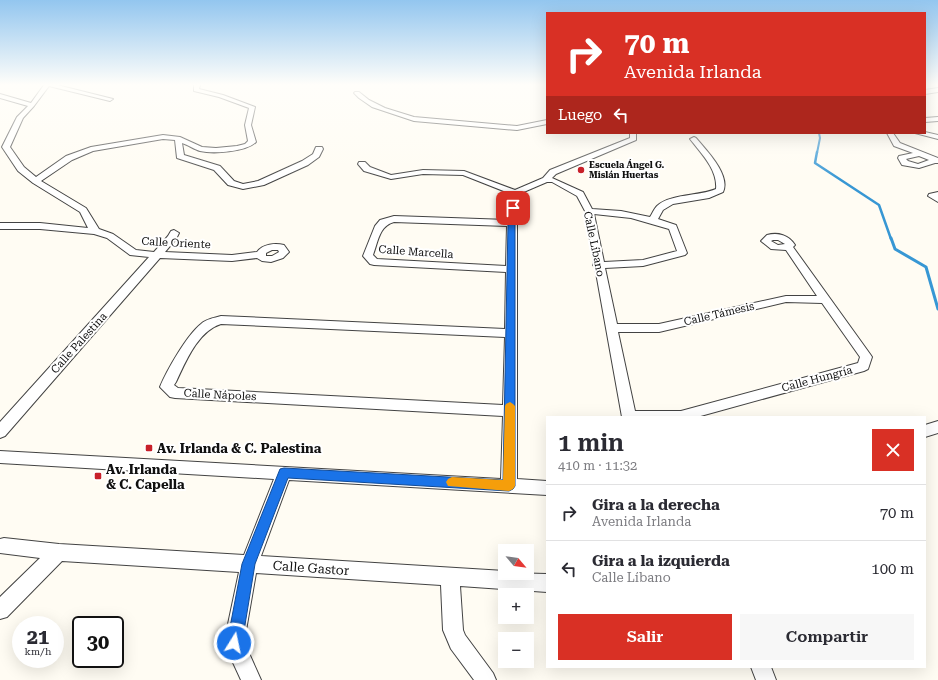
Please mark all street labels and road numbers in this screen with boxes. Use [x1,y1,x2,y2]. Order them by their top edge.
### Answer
street label: Calle Líbano [581,210,607,278]
street label: Calle Oriente [141,235,211,251]
street label: Calle Marcella [378,243,454,261]
street label: Calle Támesis [682,300,756,328]
street label: Calle Palestina [48,310,110,376]
street label: Calle Hungría [780,363,854,395]
street label: Calle Nápoles [183,387,257,403]
street label: Calle Gastor [272,558,350,578]

